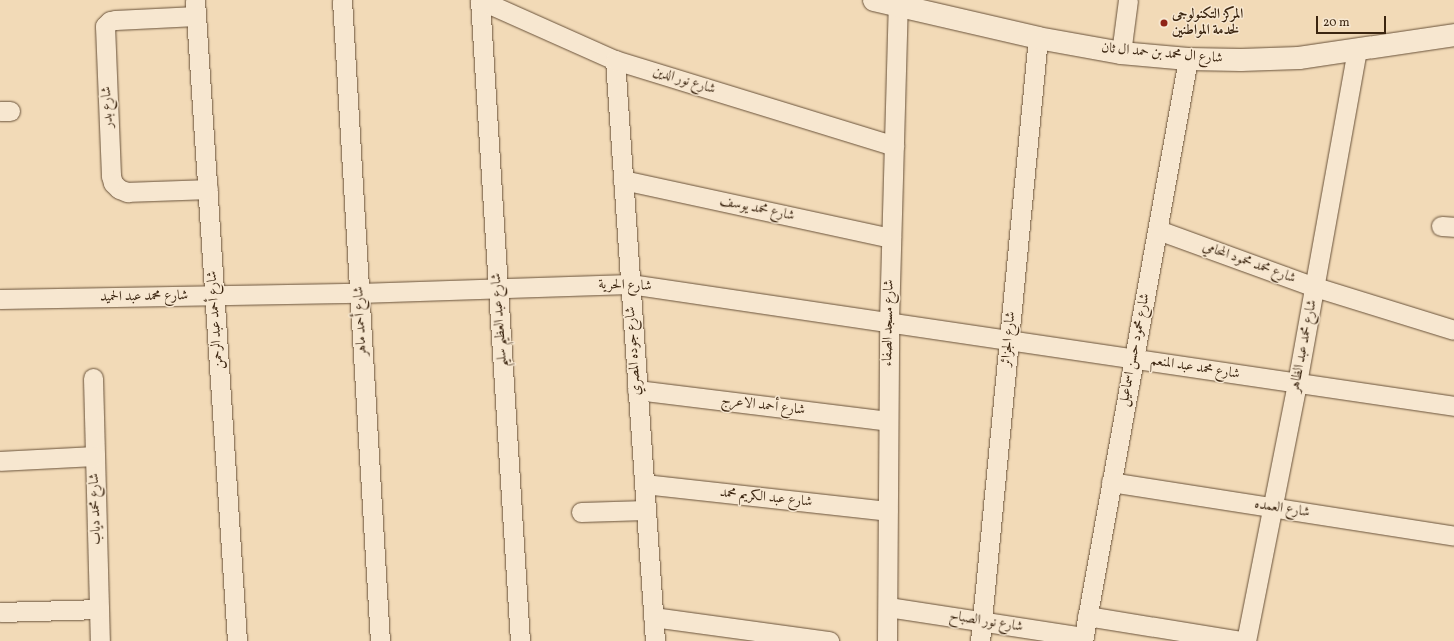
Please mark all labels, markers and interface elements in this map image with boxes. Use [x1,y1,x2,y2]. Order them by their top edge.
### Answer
place label: المركز التكنولوجى لخدمة المواطنين [1172,7,1243,40]
scale bar [1318,8,1388,34]
text: 20 m [1323,15,1350,31]
marker: المركز التكنولوجى لخدمة المواطنين [1159,18,1169,28]
street label: شارع ال محمد بن حمد ال ثان [1100,40,1224,68]
street label: شارع نور الدين [651,64,717,98]
street label: شارع بدر [99,86,117,128]
street label: شارع محمد يوسف [718,193,796,225]
street label: شارع محمد محمود المحامي [1200,238,1298,288]
street label: شارع أحمد عبد الرحمن [204,270,228,370]
street label: شارع عبد العظيم سليم [488,272,512,368]
street label: شارع الحرية [598,277,652,295]
street label: شارع مسجد الصفاء [880,279,898,367]
street label: شارع أحمد ماهر [351,286,371,356]
street label: شارع محمد عبد الحميد [100,288,188,306]
street label: شارع محمود حسن اسماعيل [1116,292,1154,408]
street label: شارع محمد عبد الظاهر [1287,298,1321,394]
street label: شارع جوده المصري [623,306,645,396]
street label: شارع الجزائر [998,311,1020,367]
street label: شارع محمد عبد المنعم [1149,353,1241,383]
street label: شارع أحمد الاعرج [720,393,806,419]
street label: شارع محمد دياب [86,473,106,545]
street label: شارع عبد الكريم محمد [719,485,813,511]
street label: شارع العمده [1253,496,1311,522]
street label: شارع نور الصباح [948,608,1024,636]

